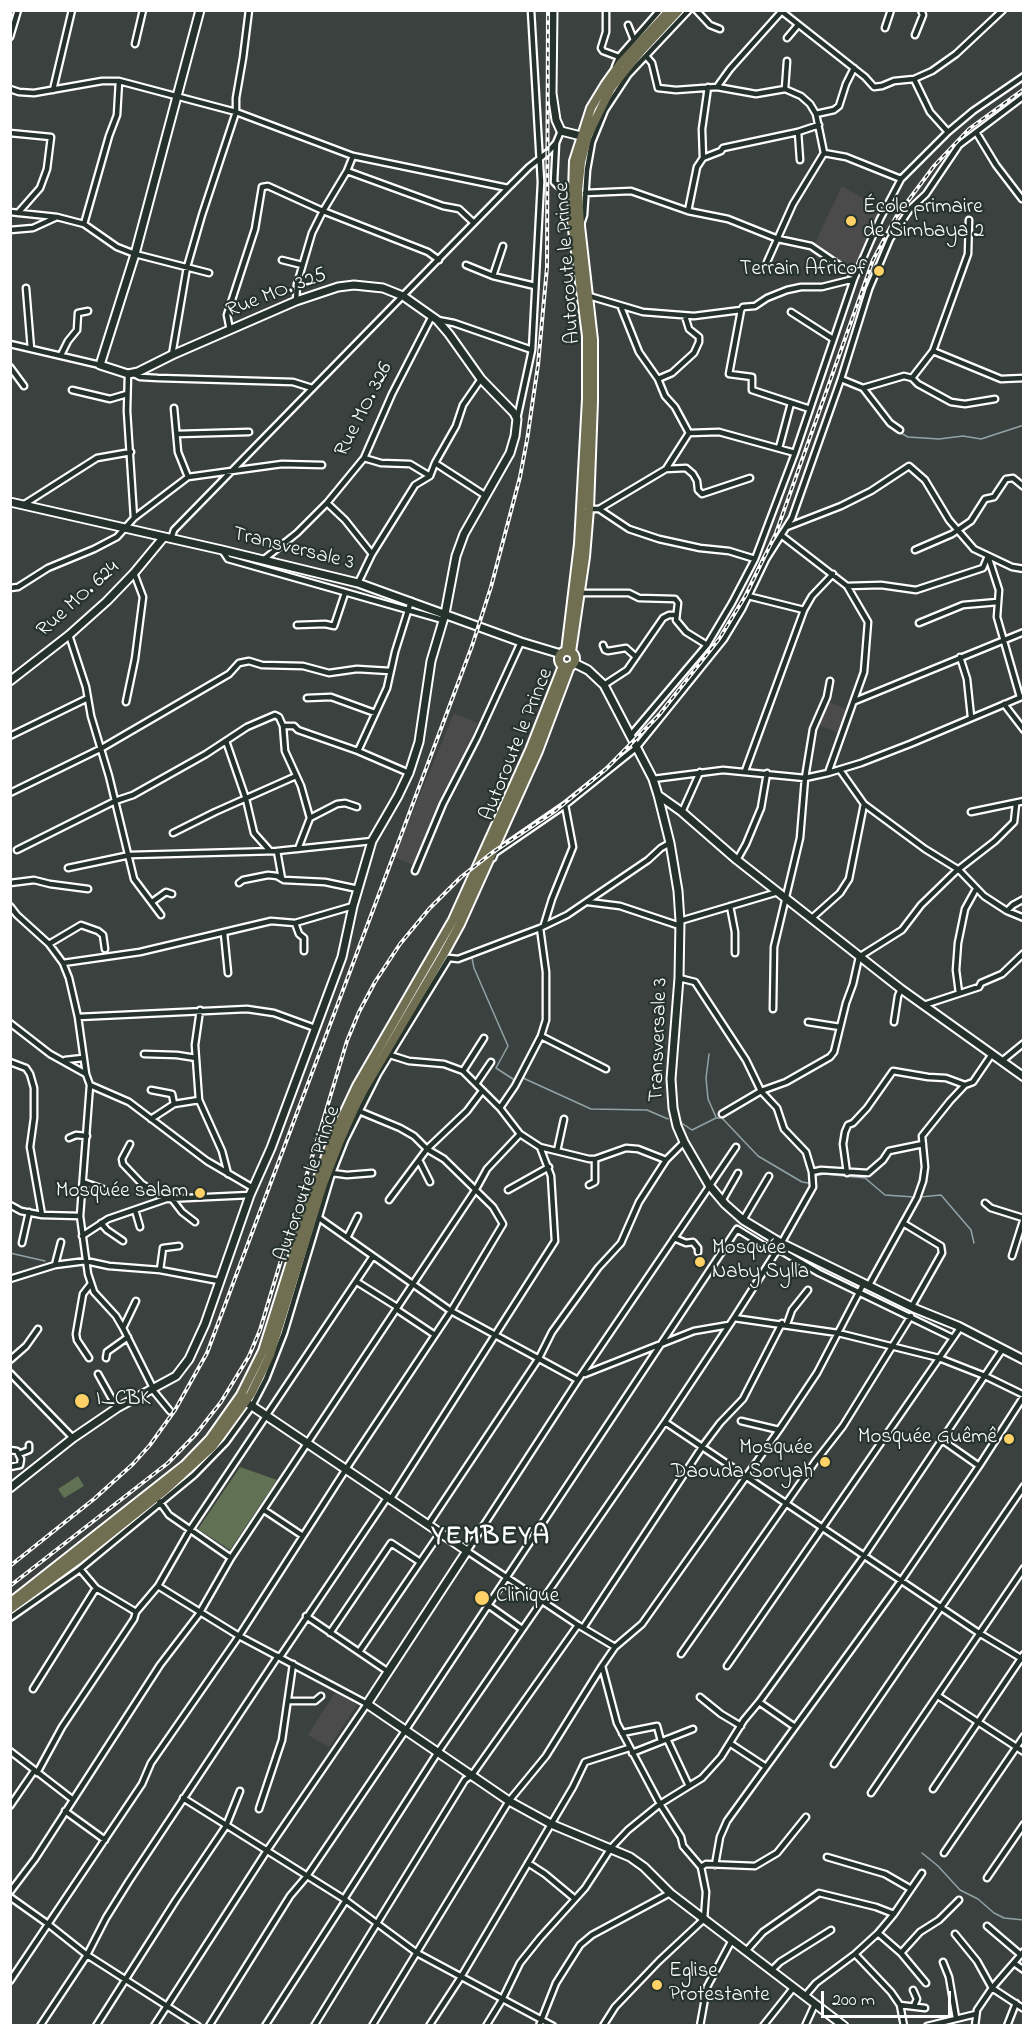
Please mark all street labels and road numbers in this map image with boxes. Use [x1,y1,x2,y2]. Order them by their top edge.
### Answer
street label: Autoroute le Prince [551,181,587,345]
street label: Rue MO. 325 [223,263,331,325]
street label: Rue MO. 326 [330,359,400,461]
street label: Transversale 3 [230,523,356,577]
street label: Rue MO. 624 [32,556,126,644]
street label: Autoroute le Prince [476,665,560,825]
street label: Transversale 3 [645,977,675,1103]
street label: Autoroute le Prince [271,1103,347,1265]

